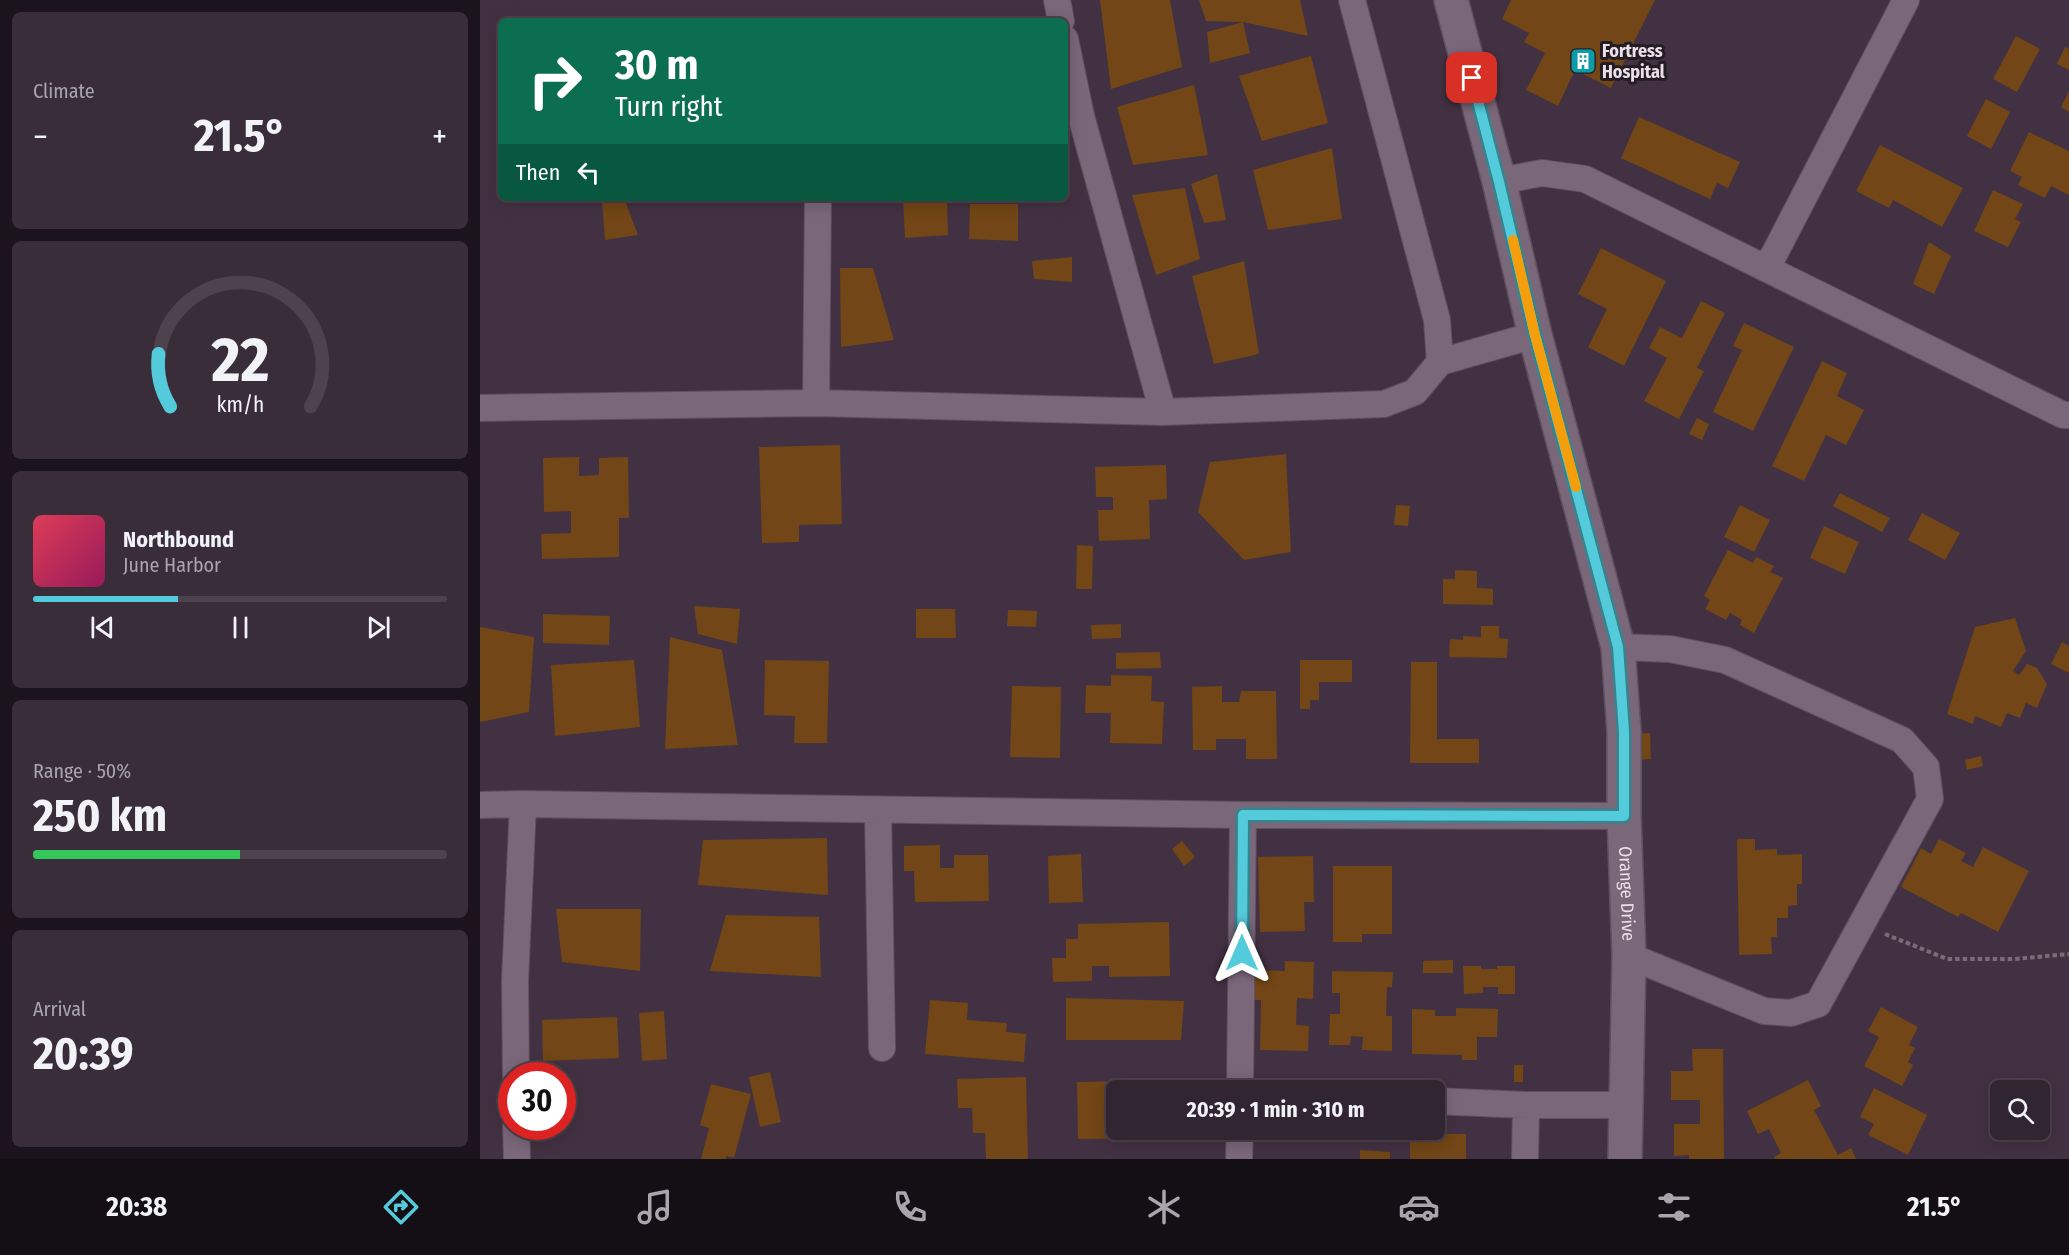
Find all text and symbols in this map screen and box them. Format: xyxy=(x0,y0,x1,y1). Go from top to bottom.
text: 30 m xyxy=(615,40,699,90)
place label: Fortress Hospital xyxy=(1602,40,1665,83)
icon: right xyxy=(516,42,594,120)
building icon: Fortress Hospital xyxy=(1568,46,1598,76)
pin xyxy=(1446,52,1497,103)
icon: arrive xyxy=(1455,61,1488,94)
text: Climate xyxy=(33,79,95,103)
text: Turn right xyxy=(615,91,723,123)
text: 21.5° xyxy=(194,109,286,163)
text: − xyxy=(33,117,48,157)
text: + xyxy=(432,117,447,157)
icon: left xyxy=(572,156,605,189)
text: Then xyxy=(516,159,560,186)
text: 22 xyxy=(210,323,269,398)
text: km/h xyxy=(216,393,264,419)
text: Northbound xyxy=(123,526,234,553)
text: June Harbor xyxy=(123,553,221,577)
icon: previous xyxy=(86,611,119,644)
icon: pause xyxy=(224,611,257,644)
icon: next xyxy=(362,611,395,644)
text: Range · 50% xyxy=(33,759,131,783)
text: 250 km xyxy=(33,789,167,843)
street label: Orange Drive xyxy=(1614,846,1639,941)
position arrow xyxy=(1210,921,1274,985)
text: Arrival xyxy=(33,997,86,1021)
text: 20:39 xyxy=(33,1027,134,1081)
speed limit sign: 30 xyxy=(498,1062,576,1140)
map controls xyxy=(1990,1080,2050,1140)
button: search xyxy=(1990,1080,2050,1140)
text: 20:39 · 1 min · 310 m xyxy=(1186,1096,1365,1123)
icon: directions xyxy=(380,1186,422,1228)
icon: music xyxy=(634,1186,676,1228)
icon: phone xyxy=(889,1186,931,1228)
icon: climate xyxy=(1143,1186,1185,1228)
icon: car xyxy=(1398,1186,1440,1228)
icon: filters xyxy=(1653,1186,1695,1228)
text: 20:38 xyxy=(106,1191,167,1223)
text: 21.5° xyxy=(1907,1191,1963,1223)

